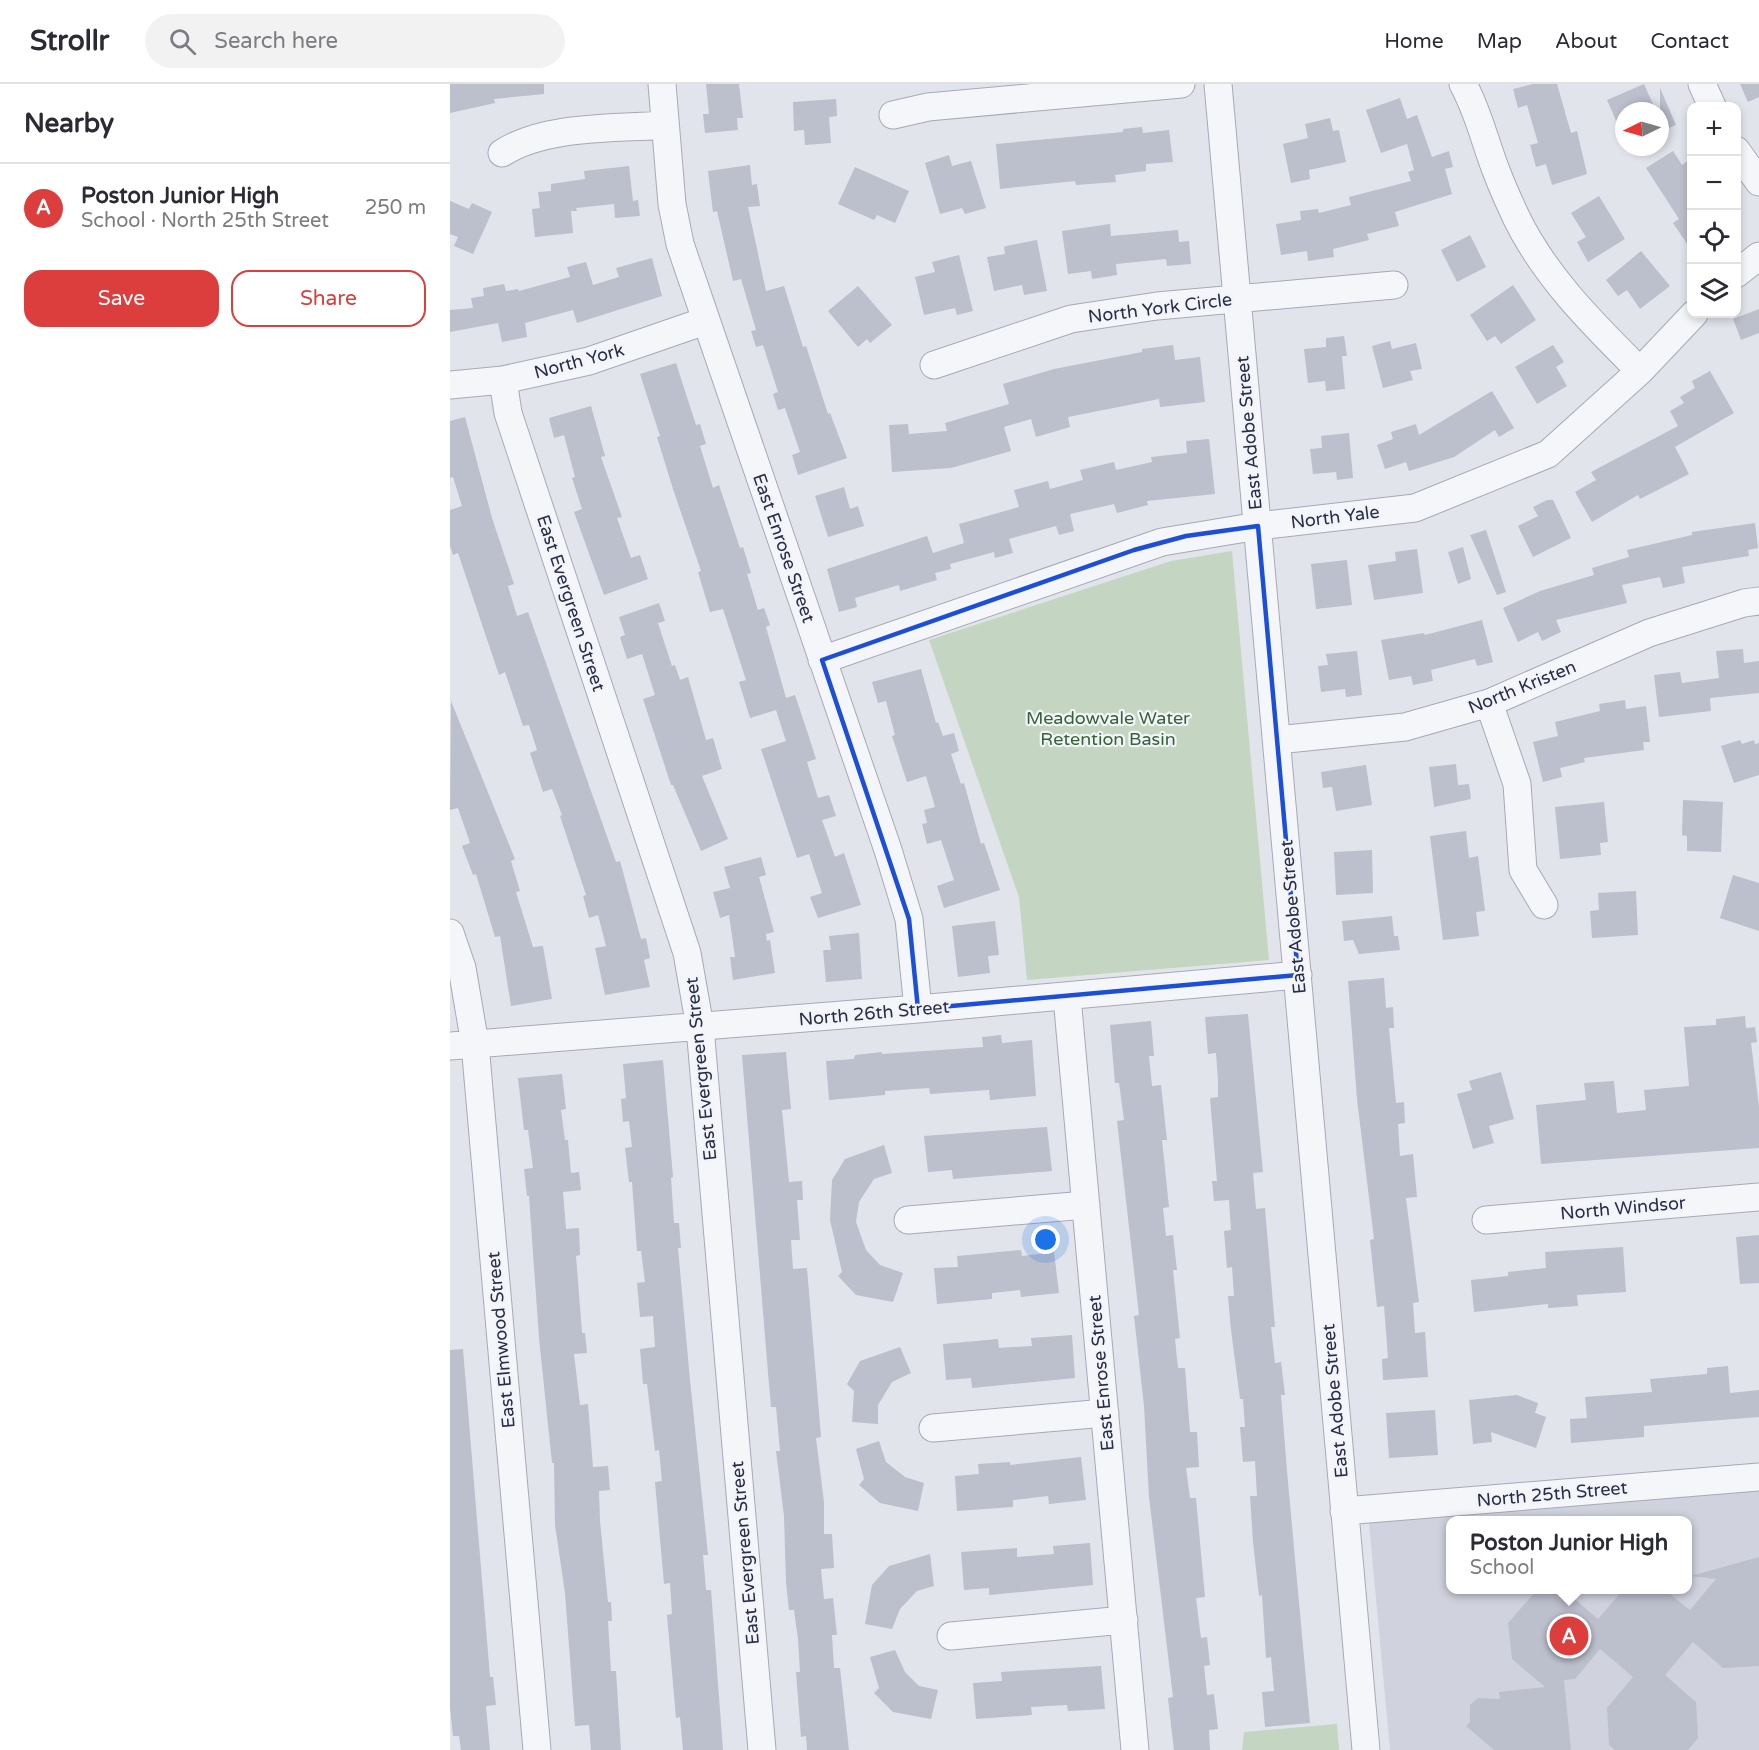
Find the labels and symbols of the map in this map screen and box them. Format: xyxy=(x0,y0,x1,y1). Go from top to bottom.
north arrow xyxy=(1615,102,1669,156)
street label: North York Circle xyxy=(1087,288,1233,328)
street label: North York xyxy=(532,338,627,384)
street label: East Adobe Street xyxy=(1231,355,1267,511)
street label: East Enrose Street xyxy=(748,470,820,626)
street label: North Yale xyxy=(1289,501,1381,533)
street label: East Evergreen Street xyxy=(532,512,610,694)
street label: North Kristen xyxy=(1465,655,1579,719)
park label: Meadowvale Water Retention Basin xyxy=(1026,707,1190,750)
street label: East Adobe Street xyxy=(1275,839,1311,995)
street label: East Evergreen Street xyxy=(680,976,722,1162)
street label: North 26th Street xyxy=(798,995,950,1031)
street label: North Windsor xyxy=(1559,1192,1687,1224)
your location xyxy=(1031,1225,1060,1254)
street label: East Elmwood Street xyxy=(482,1251,520,1429)
street label: East Enrose Street xyxy=(1083,1294,1119,1452)
street label: East Adobe Street xyxy=(1317,1323,1353,1479)
street label: East Evergreen Street xyxy=(726,1460,764,1646)
street label: North 25th Street xyxy=(1476,1476,1628,1512)
pin: A xyxy=(1550,1614,1588,1658)

